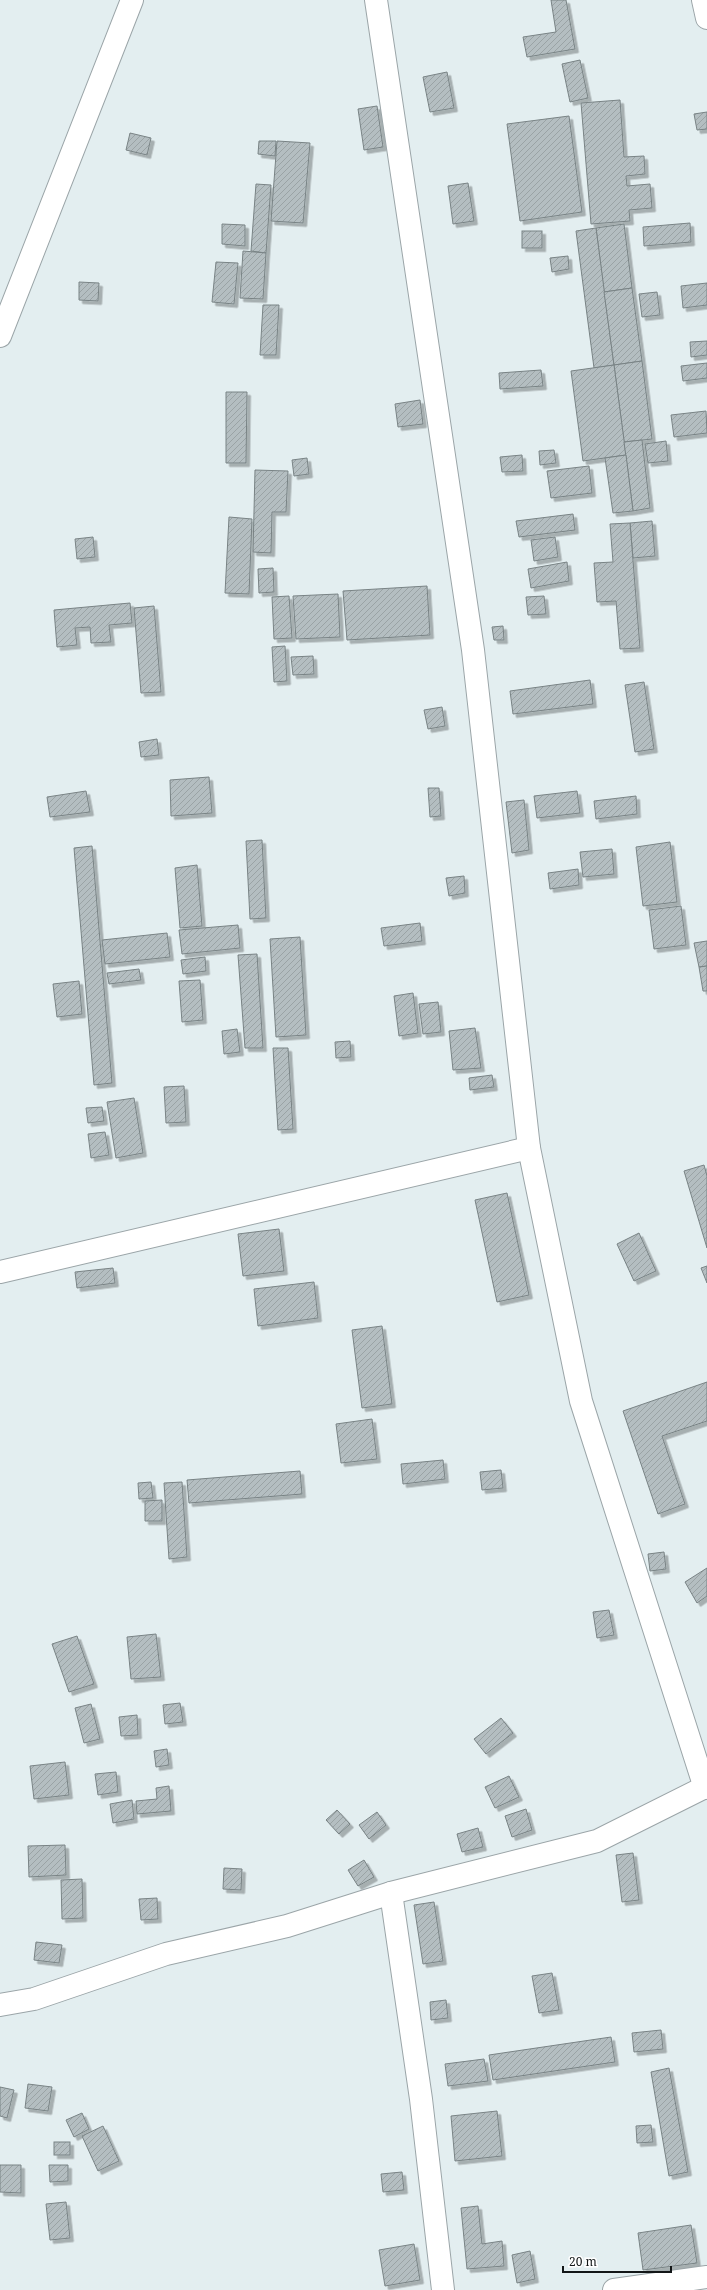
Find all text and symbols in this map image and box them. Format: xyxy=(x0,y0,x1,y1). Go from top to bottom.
scale bar xyxy=(563,2248,671,2274)
text: 20 m xyxy=(569,2253,597,2270)

